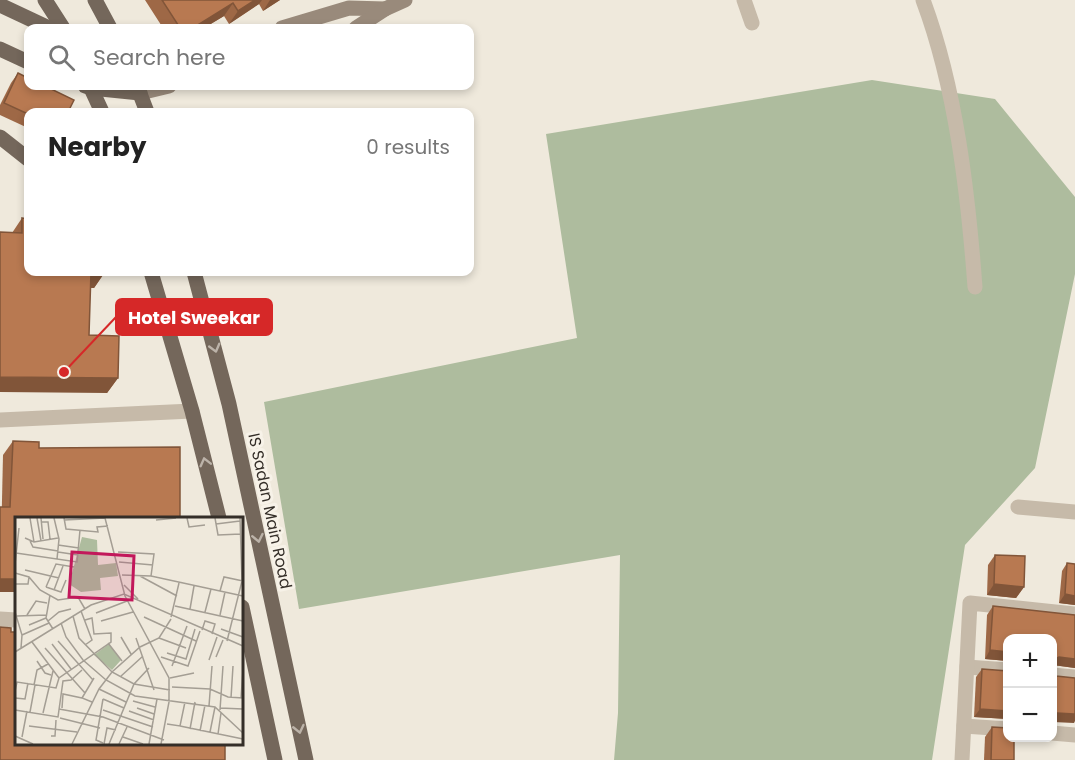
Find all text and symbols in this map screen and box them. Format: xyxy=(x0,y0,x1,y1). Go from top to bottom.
search box xyxy=(24,24,474,90)
icon: search xyxy=(45,41,78,74)
text: Search here xyxy=(93,42,226,73)
text: Nearby xyxy=(48,129,146,165)
text: 0 results xyxy=(366,133,450,161)
callout: Hotel Sweekar xyxy=(116,299,272,335)
text: Hotel Sweekar xyxy=(128,305,260,330)
one-way arrow xyxy=(207,343,220,353)
street label: IS Sadan Main Road xyxy=(242,431,298,591)
one-way arrow xyxy=(200,457,213,467)
inset map xyxy=(15,517,243,745)
one-way arrow xyxy=(251,533,264,543)
map controls xyxy=(1003,634,1057,742)
button: + xyxy=(1003,634,1057,688)
button: − xyxy=(1003,688,1057,742)
one-way arrow xyxy=(292,724,305,734)

